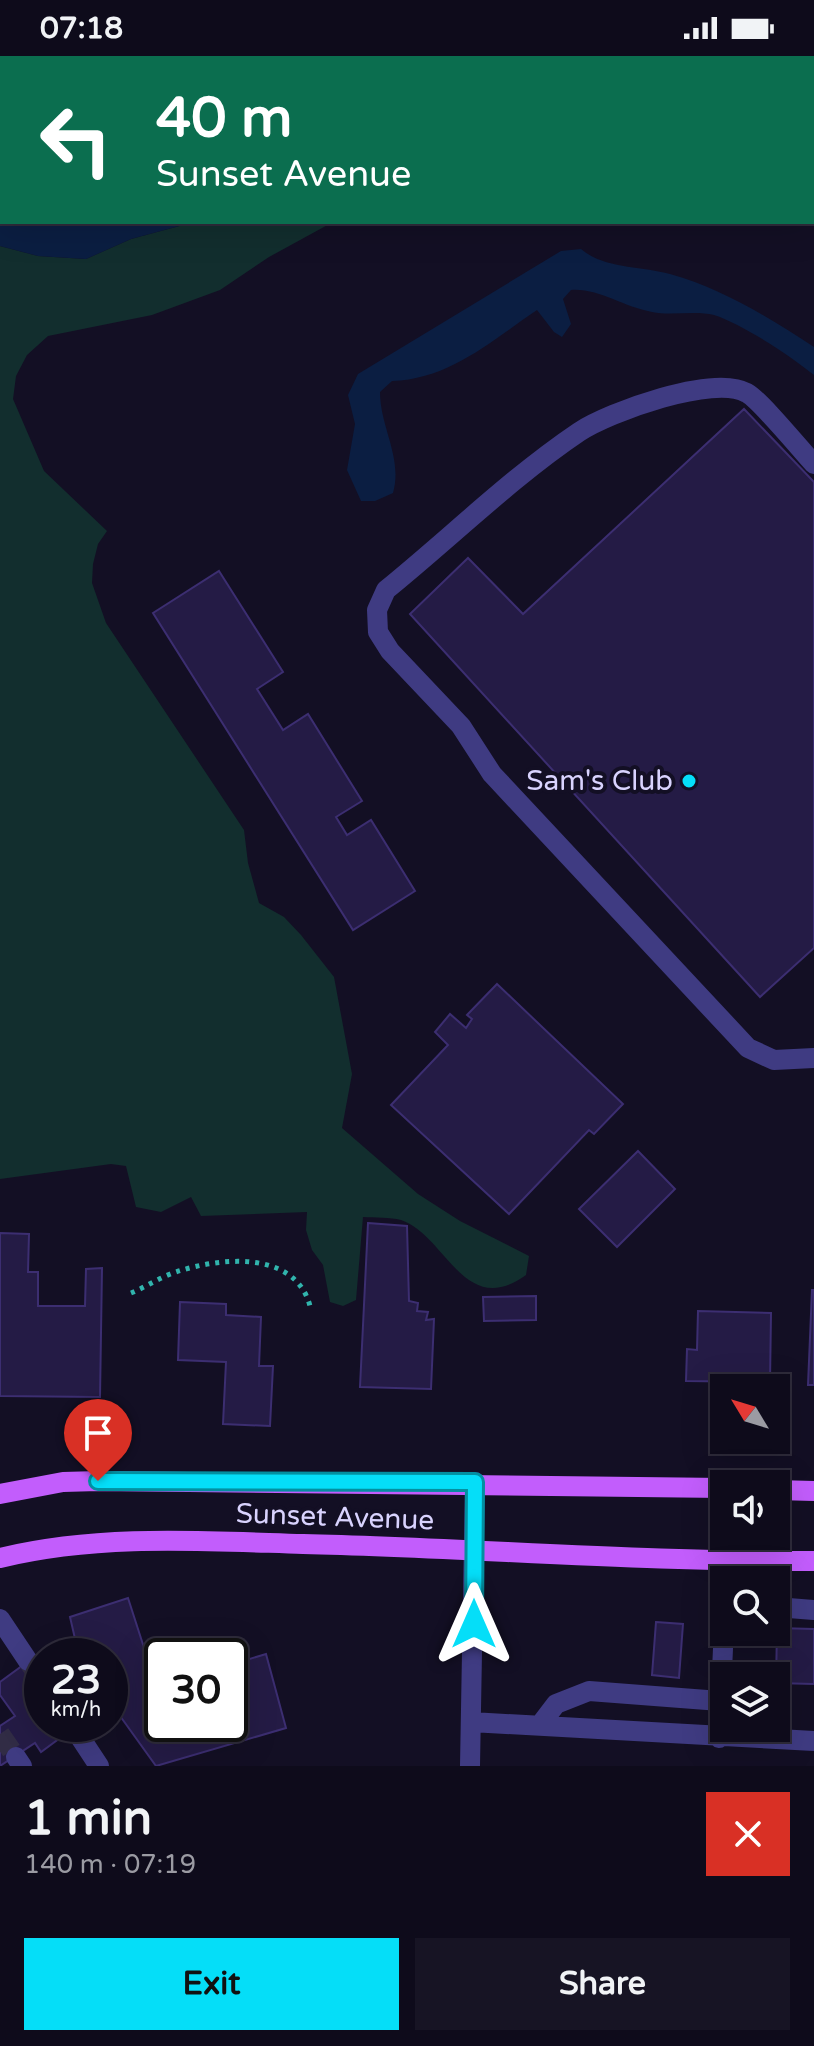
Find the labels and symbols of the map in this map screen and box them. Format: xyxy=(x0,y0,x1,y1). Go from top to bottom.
place label: Sam's Club xyxy=(526,764,673,798)
marker: Sam's Club xyxy=(680,772,698,790)
north arrow xyxy=(710,1374,790,1454)
pin xyxy=(64,1399,132,1481)
street label: Sunset Avenue xyxy=(235,1497,435,1537)
position arrow xyxy=(432,1582,516,1666)
speed limit sign: 30 xyxy=(144,1638,248,1742)

